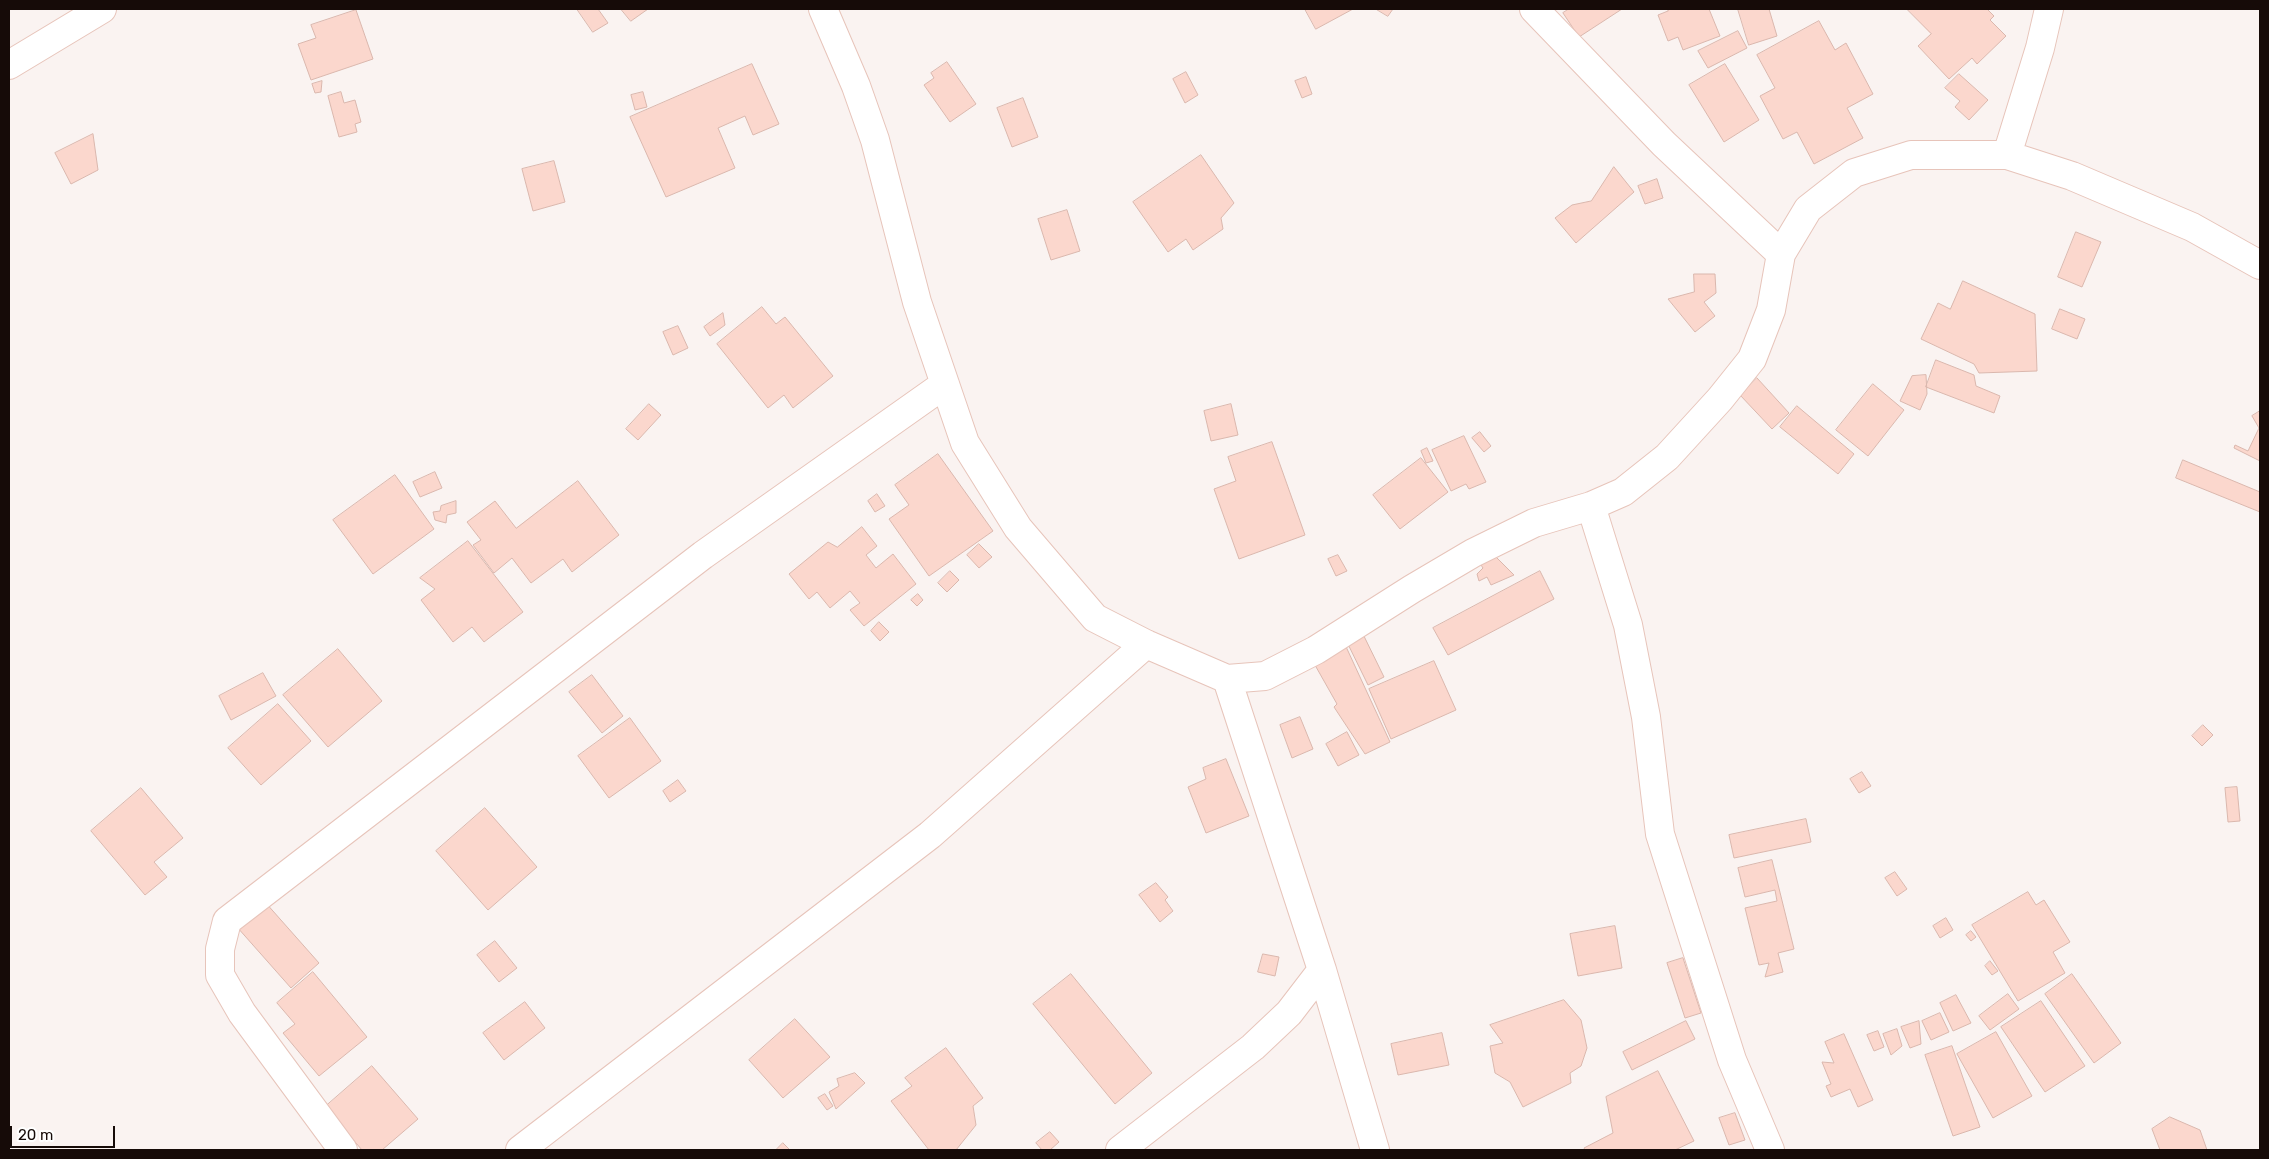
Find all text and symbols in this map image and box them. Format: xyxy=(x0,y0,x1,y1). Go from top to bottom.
scale bar xyxy=(12,1116,118,1148)
text: 20 m xyxy=(18,1126,53,1144)

